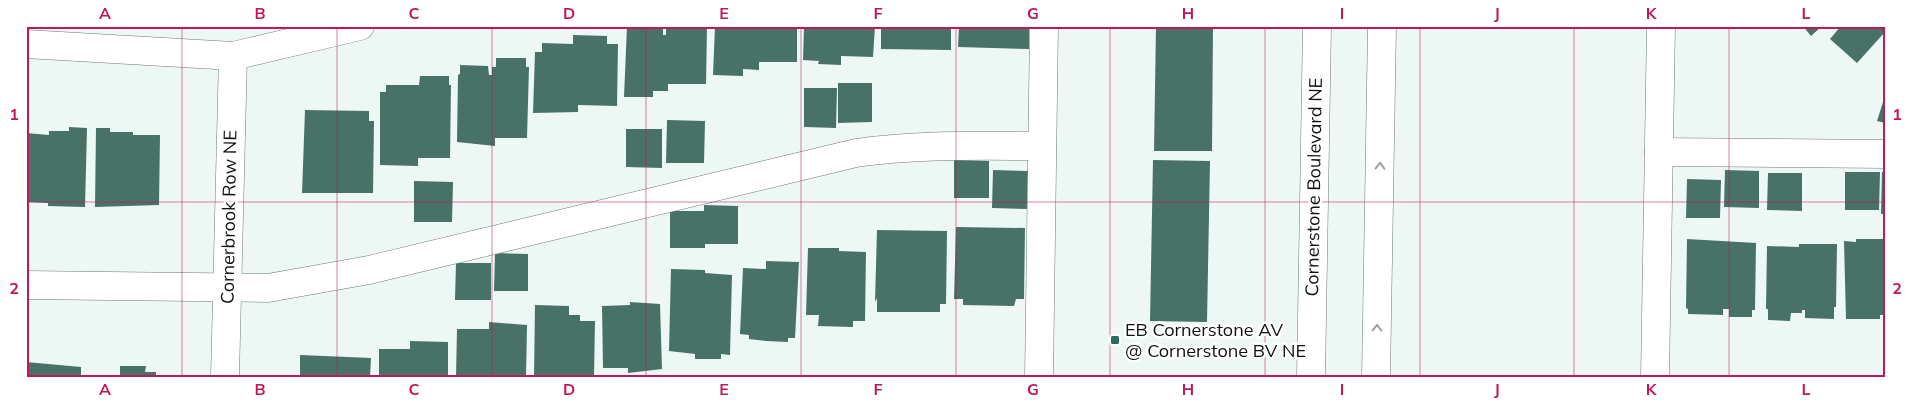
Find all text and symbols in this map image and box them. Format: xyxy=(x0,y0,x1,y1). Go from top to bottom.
text: A xyxy=(99,3,111,23)
text: B xyxy=(254,3,266,23)
text: C xyxy=(409,3,420,23)
text: D xyxy=(563,3,575,23)
text: E xyxy=(719,3,729,23)
text: F xyxy=(873,3,883,23)
text: G xyxy=(1027,3,1039,23)
text: H xyxy=(1182,3,1194,23)
text: I xyxy=(1340,3,1344,23)
text: J xyxy=(1494,3,1500,23)
text: K xyxy=(1646,3,1658,23)
text: L xyxy=(1802,3,1811,23)
street label: Cornerstone Boulevard NE xyxy=(1300,77,1327,296)
text: 1 xyxy=(9,104,19,124)
text: 1 xyxy=(1892,104,1902,124)
street label: Cornerbrook Row NE xyxy=(215,130,242,304)
one-way arrow xyxy=(1375,161,1385,169)
text: 2 xyxy=(9,278,19,298)
text: 2 xyxy=(1892,278,1902,298)
place label: EB Cornerstone AV @ Cornerstone BV NE xyxy=(1125,318,1306,362)
one-way arrow xyxy=(1372,324,1382,332)
marker: EB Cornerstone AV @ Cornerstone BV NE xyxy=(1109,334,1121,346)
text: A xyxy=(99,379,111,399)
text: B xyxy=(254,379,266,399)
text: C xyxy=(409,379,420,399)
text: D xyxy=(563,379,575,399)
text: E xyxy=(719,379,729,399)
text: F xyxy=(873,379,883,399)
text: G xyxy=(1027,379,1039,399)
text: H xyxy=(1182,379,1194,399)
text: I xyxy=(1340,379,1344,399)
text: J xyxy=(1494,379,1500,399)
text: K xyxy=(1646,379,1658,399)
text: L xyxy=(1802,379,1811,399)

